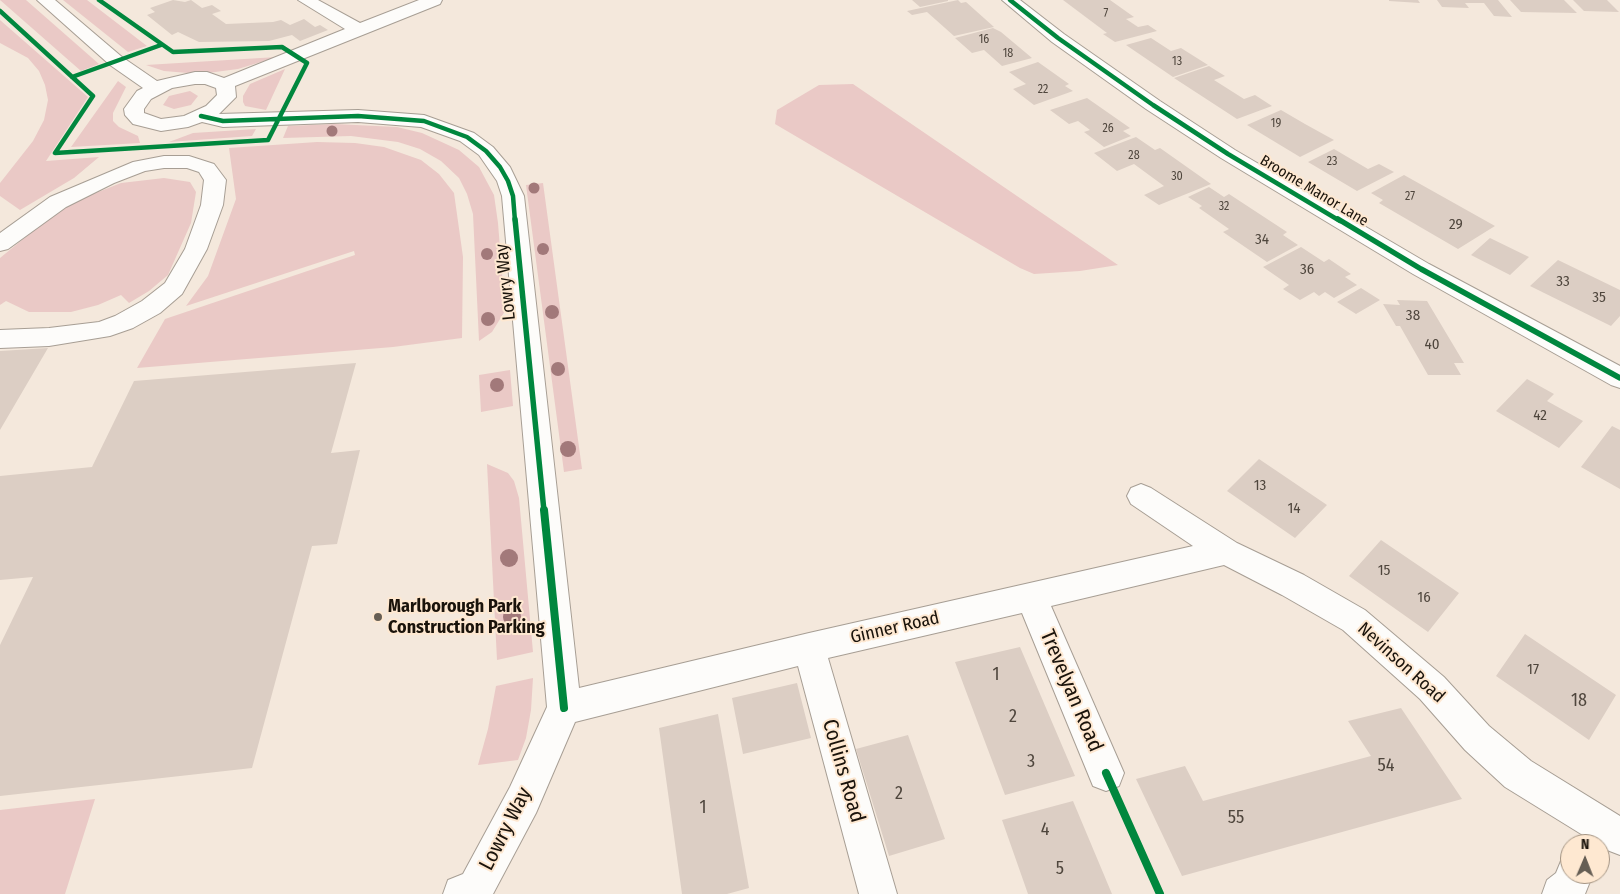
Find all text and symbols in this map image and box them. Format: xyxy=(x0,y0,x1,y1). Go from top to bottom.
house number: 7 xyxy=(1104,7,1108,21)
house number: 16 xyxy=(979,33,989,47)
house number: 18 xyxy=(1003,47,1013,61)
house number: 13 xyxy=(1172,55,1182,69)
house number: 22 xyxy=(1038,83,1048,97)
house number: 19 xyxy=(1271,117,1281,131)
house number: 26 xyxy=(1102,122,1114,136)
house number: 28 xyxy=(1128,149,1140,163)
street label: Broome Manor Lane xyxy=(1257,152,1371,230)
house number: 23 xyxy=(1327,155,1337,169)
house number: 30 xyxy=(1171,170,1183,184)
house number: 27 xyxy=(1405,190,1415,204)
house number: 32 xyxy=(1219,200,1229,214)
house number: 29 xyxy=(1449,216,1463,234)
house number: 34 xyxy=(1255,231,1269,249)
street label: Lowry Way xyxy=(491,243,521,321)
house number: 36 xyxy=(1300,261,1314,279)
house number: 33 xyxy=(1556,273,1570,291)
house number: 35 xyxy=(1592,289,1606,307)
house number: 38 xyxy=(1406,307,1420,325)
house number: 40 xyxy=(1424,336,1440,354)
house number: 42 xyxy=(1533,407,1547,425)
house number: 13 xyxy=(1254,477,1266,495)
house number: 14 xyxy=(1287,500,1301,518)
house number: 15 xyxy=(1378,562,1390,580)
house number: 16 xyxy=(1417,589,1431,607)
place label: Marlborough Park Construction Parking xyxy=(388,596,545,638)
street label: Ginner Road xyxy=(848,607,942,649)
marker: Marlborough Park Construction Parking xyxy=(372,611,384,623)
street label: Nevinson Road xyxy=(1353,618,1449,708)
street label: Trevelyan Road xyxy=(1034,626,1108,756)
house number: 17 xyxy=(1527,661,1539,679)
house number: 1 xyxy=(992,664,1000,686)
house number: 18 xyxy=(1571,690,1587,712)
house number: 2 xyxy=(1009,706,1017,728)
street label: Collins Road xyxy=(816,716,870,826)
house number: 3 xyxy=(1027,751,1035,773)
house number: 54 xyxy=(1378,755,1394,777)
street label: Lowry Way xyxy=(474,783,538,875)
house number: 2 xyxy=(895,783,903,805)
house number: 1 xyxy=(699,797,707,819)
house number: 55 xyxy=(1228,807,1244,829)
house number: 4 xyxy=(1041,819,1049,841)
north arrow xyxy=(1560,834,1610,884)
text: N xyxy=(1581,836,1590,853)
house number: 5 xyxy=(1056,858,1064,880)

